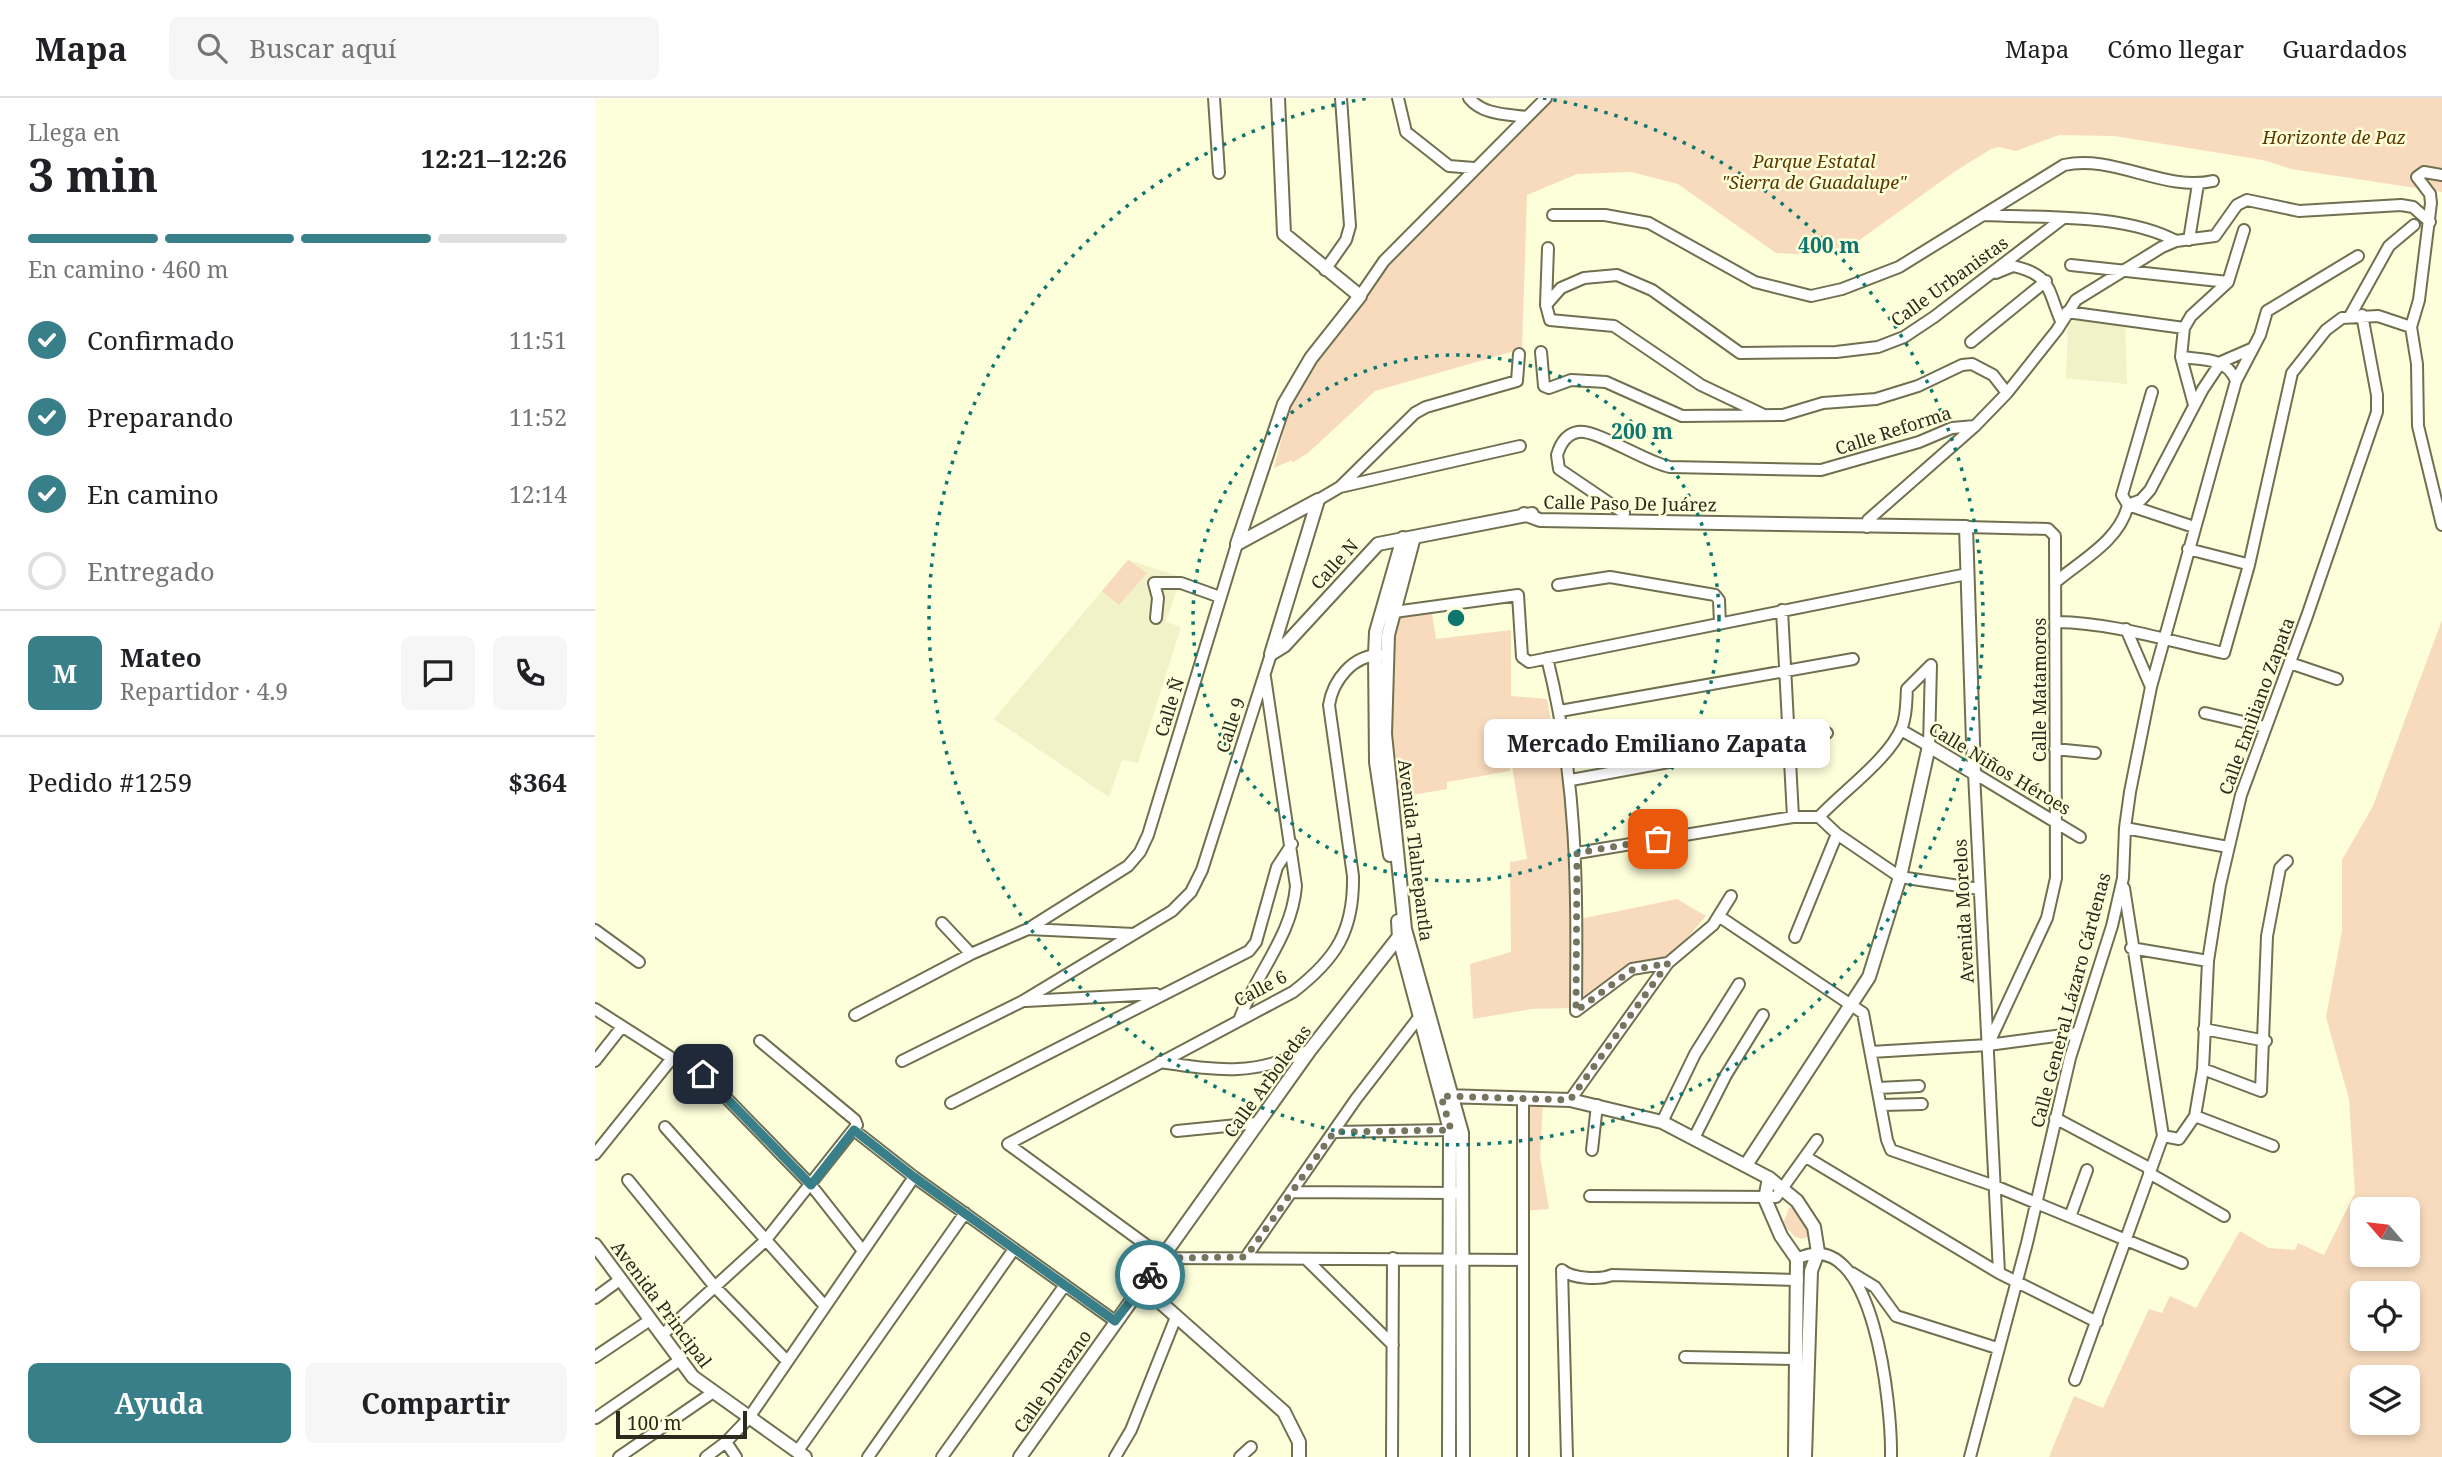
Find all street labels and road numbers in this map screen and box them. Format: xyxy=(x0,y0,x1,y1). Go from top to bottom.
street label: Calle Urbanistas xyxy=(1886,230,2012,332)
street label: Calle Reforma xyxy=(1832,400,1954,460)
street label: Calle Paso De Juárez xyxy=(1543,489,1717,517)
street label: Calle N xyxy=(1305,533,1363,594)
street label: Calle Emiliano Zapata xyxy=(2213,614,2299,798)
street label: Calle Matamoros xyxy=(2027,618,2051,762)
street label: Calle Ñ xyxy=(1149,674,1189,739)
street label: Calle 9 xyxy=(1210,694,1250,756)
street label: Calle Niños Héroes xyxy=(1925,716,2075,820)
street label: Avenida Tlalnepantla xyxy=(1393,758,1439,942)
street label: Avenida Morelos xyxy=(1947,838,1979,984)
street label: Calle General Lázaro Cárdenas xyxy=(2024,870,2116,1130)
street label: Calle 6 xyxy=(1229,964,1291,1012)
street label: Calle Arboledas xyxy=(1218,1020,1316,1142)
street label: Avenida Principal xyxy=(606,1236,718,1373)
street label: Calle Durazno xyxy=(1008,1325,1096,1437)

